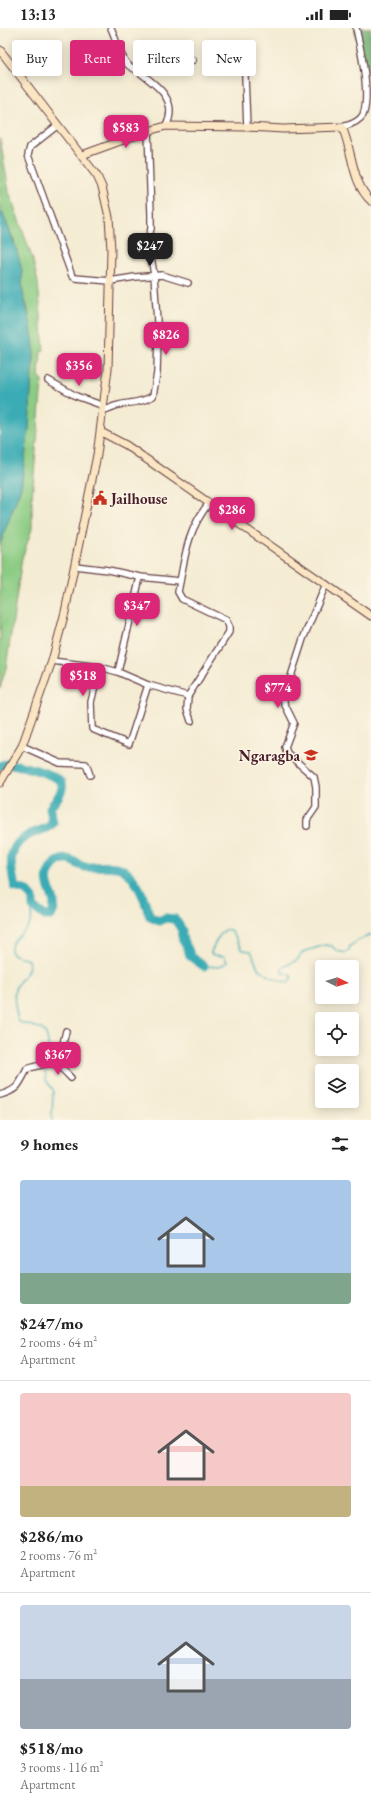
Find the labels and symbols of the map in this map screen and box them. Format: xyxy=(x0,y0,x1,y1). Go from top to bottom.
pin: $583 xyxy=(102,115,150,149)
pin: $247 xyxy=(126,233,174,267)
pin: $826 xyxy=(142,322,190,356)
pin: $356 xyxy=(55,353,103,387)
place label: Jailhouse xyxy=(109,489,167,508)
public building icon: Jailhouse xyxy=(92,490,108,506)
pin: $286 xyxy=(208,497,256,531)
pin: $347 xyxy=(113,593,161,627)
pin: $518 xyxy=(59,663,107,697)
pin: $774 xyxy=(254,675,302,709)
place label: Ngaragba xyxy=(239,746,300,765)
school or university icon: Ngaragba xyxy=(303,747,319,763)
north arrow xyxy=(315,960,359,1004)
pin: $367 xyxy=(34,1042,82,1076)

